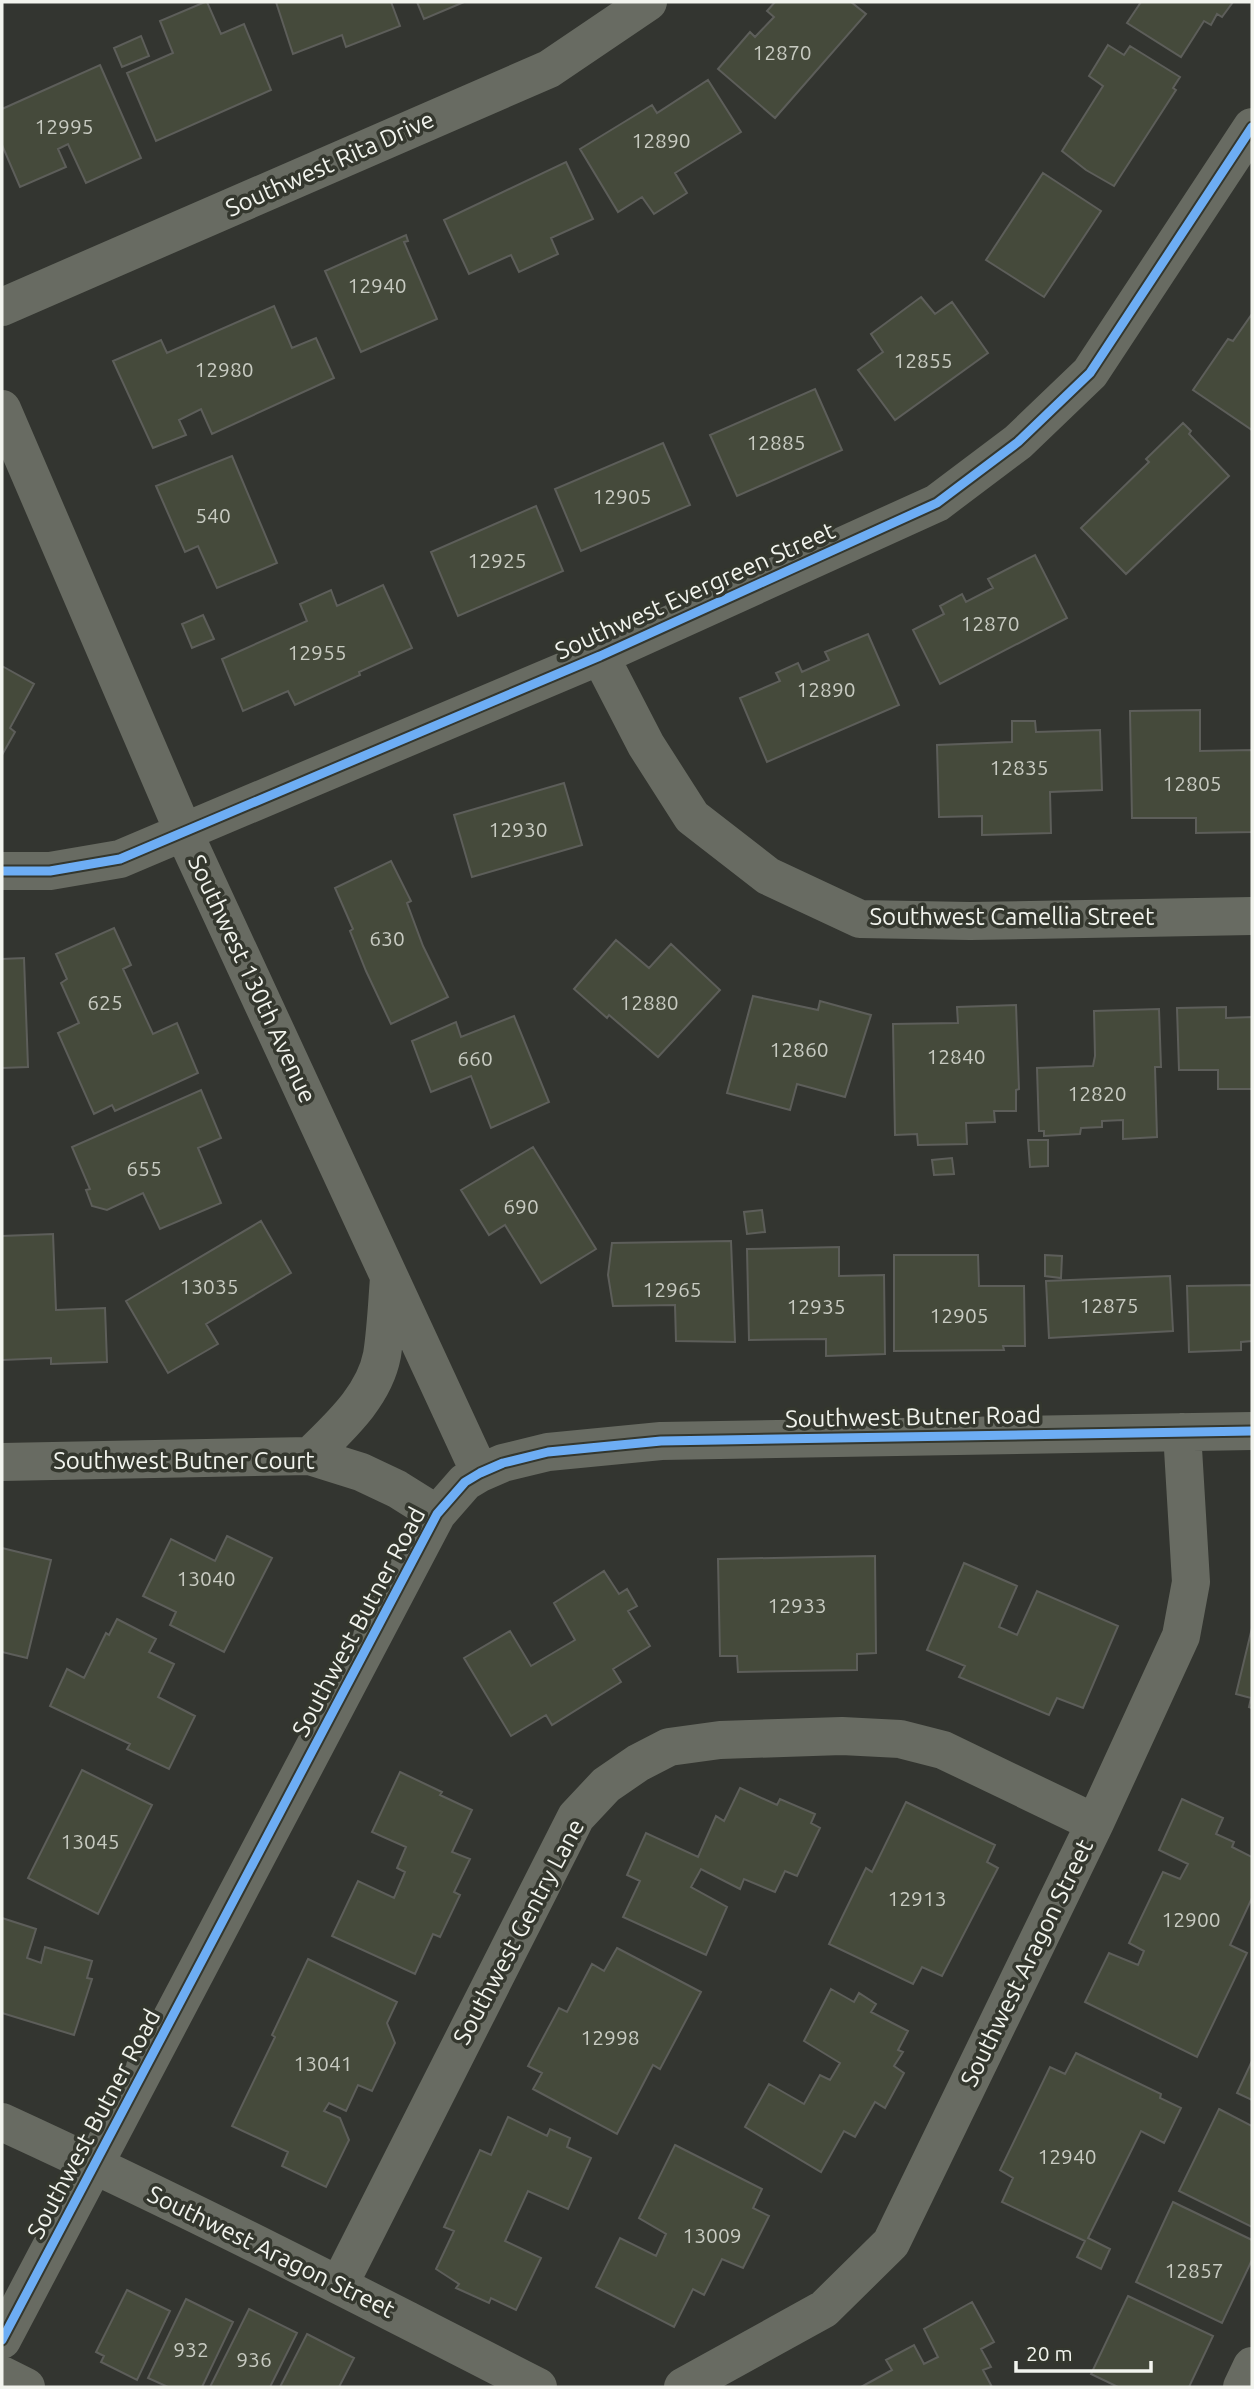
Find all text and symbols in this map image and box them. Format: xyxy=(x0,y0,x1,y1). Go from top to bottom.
house number: 12870 xyxy=(752,40,812,64)
street label: Southwest Rita Drive xyxy=(221,105,438,222)
house number: 12995 xyxy=(34,114,94,138)
house number: 12890 xyxy=(631,128,691,152)
house number: 12940 xyxy=(347,273,407,297)
house number: 12855 xyxy=(893,348,953,372)
house number: 12980 xyxy=(194,357,254,381)
house number: 12885 xyxy=(746,430,806,454)
house number: 12905 xyxy=(592,484,652,508)
house number: 540 xyxy=(195,503,231,527)
street label: Southwest Evergreen Street xyxy=(551,516,839,665)
house number: 12925 xyxy=(467,548,527,572)
house number: 12870 xyxy=(960,611,1020,635)
house number: 12955 xyxy=(287,640,347,664)
house number: 12890 xyxy=(796,677,856,701)
house number: 12835 xyxy=(989,755,1049,779)
house number: 12805 xyxy=(1162,771,1222,795)
house number: 12930 xyxy=(488,817,548,841)
street label: Southwest 130th Avenue xyxy=(183,850,322,1107)
street label: Southwest Camellia Street xyxy=(870,903,1155,930)
house number: 630 xyxy=(369,926,405,950)
house number: 625 xyxy=(87,990,123,1014)
house number: 12880 xyxy=(619,990,679,1014)
house number: 12860 xyxy=(769,1037,829,1061)
house number: 12840 xyxy=(926,1044,986,1068)
house number: 660 xyxy=(457,1046,493,1070)
house number: 12820 xyxy=(1067,1081,1127,1105)
house number: 655 xyxy=(126,1156,162,1180)
house number: 690 xyxy=(503,1194,539,1218)
house number: 13035 xyxy=(179,1274,239,1298)
house number: 12965 xyxy=(642,1277,702,1301)
house number: 12875 xyxy=(1079,1293,1139,1317)
house number: 12935 xyxy=(786,1294,846,1318)
house number: 12905 xyxy=(929,1303,989,1327)
street label: Southwest Butner Road xyxy=(785,1401,1041,1432)
street label: Southwest Butner Court xyxy=(53,1447,315,1474)
street label: Southwest Butner Road xyxy=(287,1502,431,1741)
house number: 13040 xyxy=(176,1566,236,1590)
house number: 12933 xyxy=(767,1593,827,1617)
street label: Southwest Gentry Lane xyxy=(448,1815,589,2049)
house number: 13045 xyxy=(60,1829,120,1853)
street label: Southwest Aragon Street xyxy=(955,1834,1098,2091)
house number: 12913 xyxy=(887,1886,947,1910)
house number: 12900 xyxy=(1161,1907,1221,1931)
street label: Southwest Butner Road xyxy=(22,2004,166,2243)
house number: 12998 xyxy=(580,2025,640,2049)
house number: 13041 xyxy=(293,2051,353,2075)
house number: 12940 xyxy=(1037,2144,1097,2168)
street label: Southwest Aragon Street xyxy=(143,2180,400,2323)
house number: 13009 xyxy=(682,2223,742,2247)
house number: 12857 xyxy=(1164,2258,1224,2282)
scale bar xyxy=(1016,2330,1151,2374)
house number: 932 xyxy=(173,2337,209,2361)
text: 20 m xyxy=(1026,2341,1073,2365)
house number: 936 xyxy=(236,2347,272,2371)

